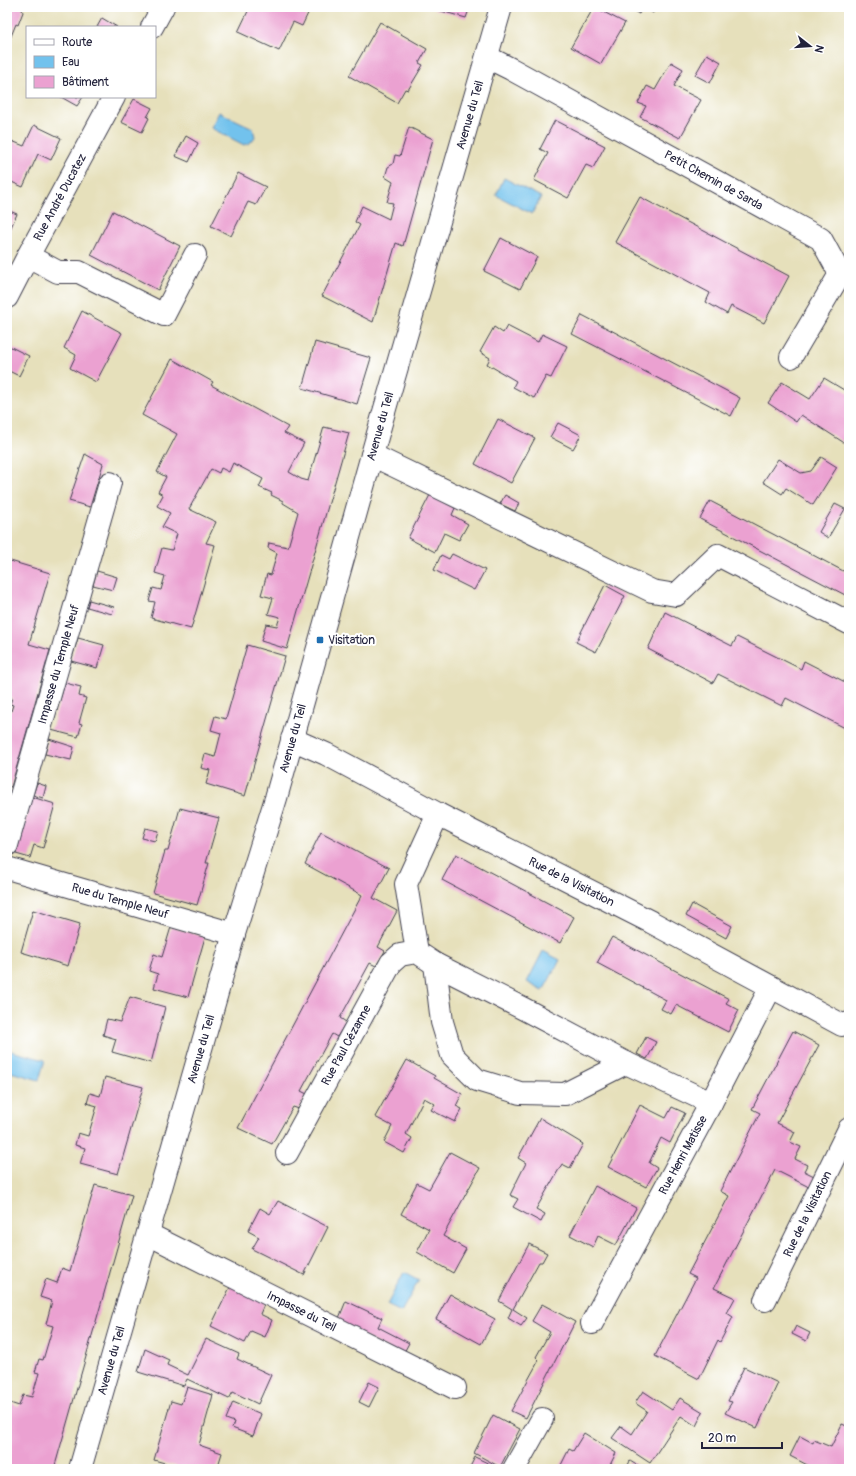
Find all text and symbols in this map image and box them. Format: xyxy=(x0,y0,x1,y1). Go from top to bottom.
legend xyxy=(26,26,156,98)
north arrow xyxy=(790,26,830,66)
text: Route xyxy=(62,35,92,50)
text: N xyxy=(812,43,826,55)
text: Eau xyxy=(62,55,80,70)
text: Bâtiment xyxy=(62,75,109,90)
street label: Avenue du Teil xyxy=(453,79,487,151)
street label: Petit Chemin de Sarda xyxy=(661,147,766,214)
street label: Rue André Ducatez xyxy=(31,151,90,244)
street label: Avenue du Teil xyxy=(364,390,397,463)
street label: Impasse du Temple Neuf xyxy=(35,603,83,726)
place label: Visitation xyxy=(328,633,375,648)
marker: Visitation xyxy=(315,635,325,645)
street label: Avenue du Teil xyxy=(276,702,310,775)
street label: Rue de la Visitation xyxy=(526,854,617,910)
street label: Rue du Temple Neuf xyxy=(70,880,171,923)
street label: Rue Paul Cézanne xyxy=(318,1002,375,1088)
street label: Avenue du Teil xyxy=(184,1013,218,1085)
street label: Rue Henri Matisse xyxy=(656,1113,711,1197)
street label: Rue de la Visitation xyxy=(780,1168,835,1260)
street label: Impasse du Teil xyxy=(264,1288,339,1335)
street label: Avenue du Teil xyxy=(95,1324,129,1397)
scale bar xyxy=(702,1424,782,1450)
text: 20 m xyxy=(708,1431,737,1446)

